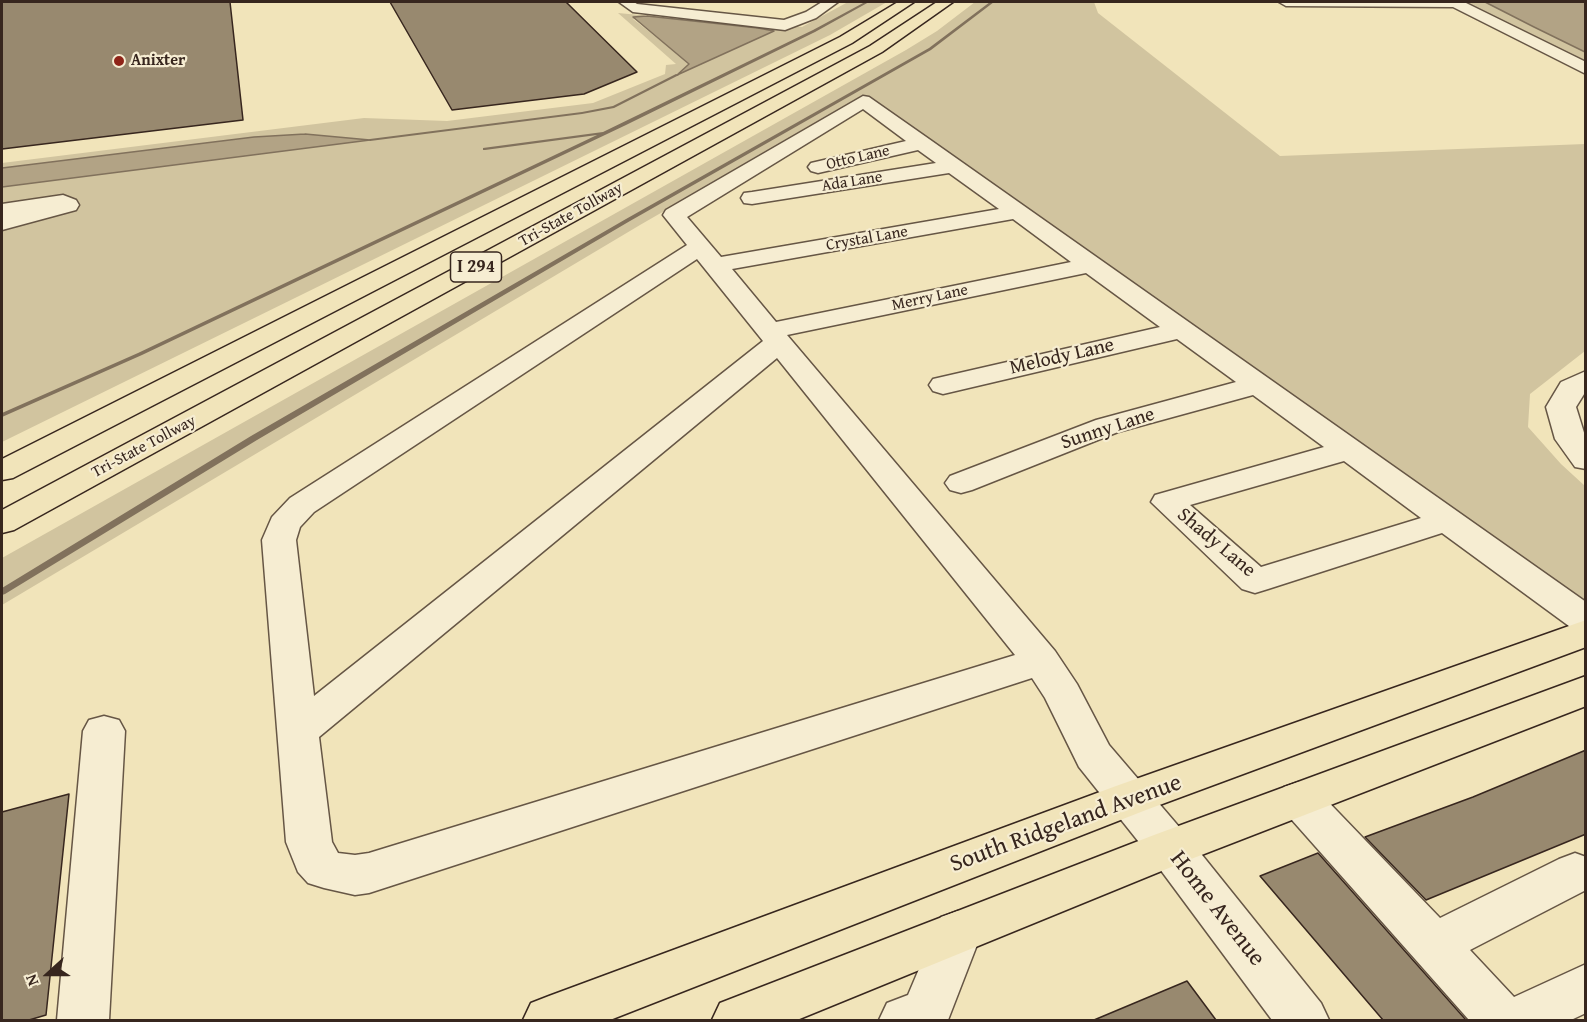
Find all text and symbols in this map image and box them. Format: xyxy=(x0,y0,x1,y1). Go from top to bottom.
place label: Anixter xyxy=(131,51,185,71)
marker: Anixter xyxy=(112,54,126,68)
street label: Otto Lane xyxy=(824,141,892,175)
street label: Ada Lane xyxy=(820,168,884,196)
street label: Tri-State Tollway xyxy=(516,179,626,251)
street label: Crystal Lane xyxy=(825,222,909,256)
road number: I 294 xyxy=(450,252,502,282)
street label: Merry Lane xyxy=(890,281,970,315)
street label: Melody Lane xyxy=(1007,333,1117,381)
street label: Sunny Lane xyxy=(1058,403,1158,455)
street label: Tri-State Tollway xyxy=(89,411,199,483)
street label: Shady Lane xyxy=(1172,503,1260,583)
street label: South Ridgeland Avenue xyxy=(946,769,1186,879)
street label: Home Avenue xyxy=(1163,846,1271,972)
north arrow xyxy=(18,944,78,1004)
text: N xyxy=(18,971,44,990)

